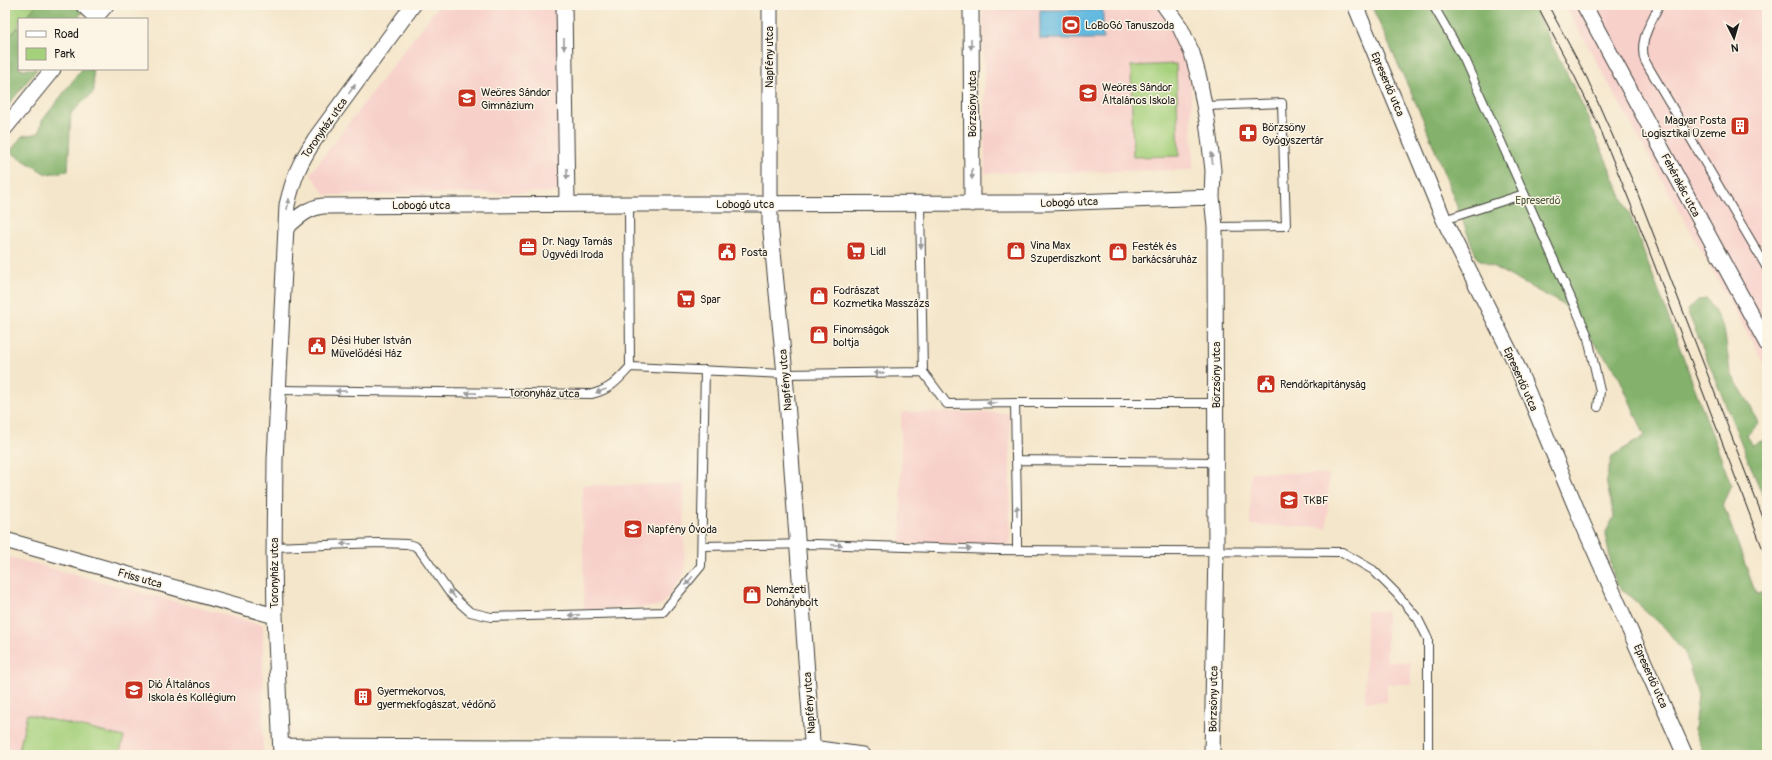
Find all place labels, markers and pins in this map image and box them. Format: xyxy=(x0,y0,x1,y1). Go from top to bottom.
sports icon: LoBoGó Tanuszoda xyxy=(1060,14,1082,36)
place label: LoBoGó Tanuszoda xyxy=(1085,19,1174,32)
place label: Weöres Sándor Általános Iskola xyxy=(1102,81,1175,107)
school or university icon: Weöres Sándor Általános Iskola xyxy=(1077,82,1099,104)
place label: Weöres Sándor Gimnázium xyxy=(481,86,551,112)
school or university icon: Weöres Sándor Gimnázium xyxy=(456,87,478,109)
place label: Magyar Posta Logisztikai Üzeme xyxy=(1642,114,1727,140)
building icon: Magyar Posta Logisztikai Üzeme xyxy=(1729,115,1751,137)
place label: Börzsöny Gyógyszertár xyxy=(1262,121,1324,147)
pharmacy icon: Börzsöny Gyógyszertár xyxy=(1237,122,1259,144)
place label: Dr. Nagy Tamás Ügyvédi Iroda xyxy=(542,235,613,261)
office icon: Dr. Nagy Tamás Ügyvédi Iroda xyxy=(517,236,539,258)
place label: Vina Max Szuperdiszkont xyxy=(1030,239,1101,265)
supermarket icon: Lidl xyxy=(845,240,867,262)
shop icon: Vina Max Szuperdiszkont xyxy=(1005,240,1027,262)
place label: Festék és barkácsáruház xyxy=(1132,240,1198,266)
public building icon: Posta xyxy=(716,241,738,263)
shop icon: Festék és barkácsáruház xyxy=(1107,241,1129,263)
place label: Lidl xyxy=(870,245,886,258)
place label: Posta xyxy=(741,246,767,259)
place label: Fodrászat Kozmetika Masszázs xyxy=(833,284,929,310)
shop icon: Fodrászat Kozmetika Masszázs xyxy=(808,285,830,307)
supermarket icon: Spar xyxy=(675,288,697,310)
place label: Spar xyxy=(700,293,721,306)
place label: Finomságok boltja xyxy=(833,323,890,349)
shop icon: Finomságok boltja xyxy=(808,324,830,346)
place label: Dési Huber István Művelődési Ház xyxy=(331,334,411,360)
public building icon: Dési Huber István Művelődési Ház xyxy=(306,335,328,357)
public building icon: Rendőrkapitányság xyxy=(1255,373,1277,395)
place label: Rendőrkapitányság xyxy=(1280,378,1366,391)
school or university icon: TKBF xyxy=(1278,489,1300,511)
place label: TKBF xyxy=(1303,494,1329,507)
school or university icon: Napfény Óvoda xyxy=(622,518,644,540)
place label: Napfény Óvoda xyxy=(647,522,717,536)
place label: Nemzeti Dohánybolt xyxy=(766,583,819,609)
shop icon: Nemzeti Dohánybolt xyxy=(741,584,763,606)
place label: Dió Általános Iskola és Kollégium xyxy=(148,678,236,704)
school or university icon: Dió Általános Iskola és Kollégium xyxy=(123,679,145,701)
place label: Gyermekorvos, gyermekfogászat, védőnő xyxy=(377,685,496,711)
building icon: Gyermekorvos, gyermekfogászat, védőnő xyxy=(352,686,374,708)

